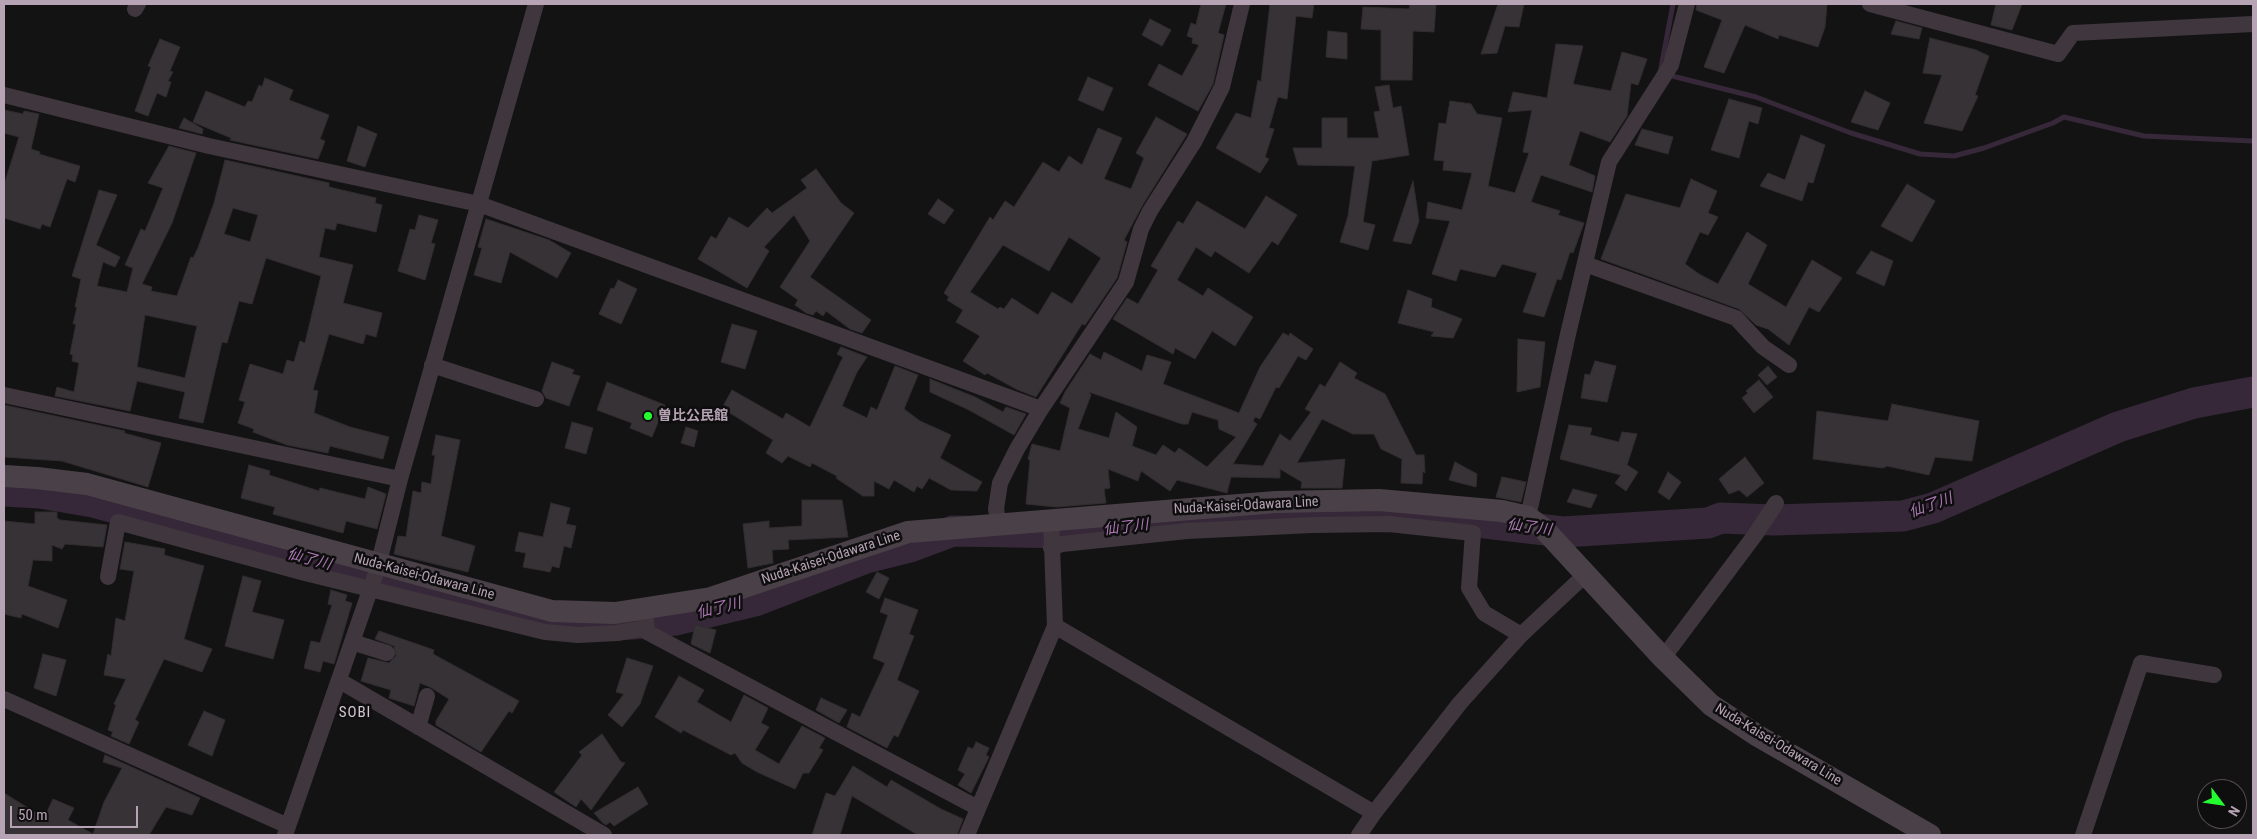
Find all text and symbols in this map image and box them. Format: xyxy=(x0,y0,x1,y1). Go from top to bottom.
place label: 曽比公民館 xyxy=(658,408,728,424)
marker: 曽比公民館 xyxy=(642,410,654,422)
water label: 仙了川 xyxy=(1907,490,1955,522)
street label: Nuda-Kaisei-Odawara Line xyxy=(1173,494,1319,518)
water label: 仙了川 xyxy=(1103,516,1149,540)
water label: 仙了川 xyxy=(1506,516,1552,540)
street label: Nuda-Kaisei-Odawara Line xyxy=(760,528,902,588)
water label: 仙了川 xyxy=(285,545,333,575)
street label: Nuda-Kaisei-Odawara Line xyxy=(352,550,496,604)
water label: 仙了川 xyxy=(695,595,743,623)
street label: Nuda-Kaisei-Odawara Line xyxy=(1712,701,1844,789)
district label: SOBI xyxy=(338,704,372,722)
north arrow xyxy=(2197,779,2247,829)
scale bar xyxy=(12,796,140,828)
text: N xyxy=(2225,803,2243,819)
text: 50 m xyxy=(18,806,48,824)

